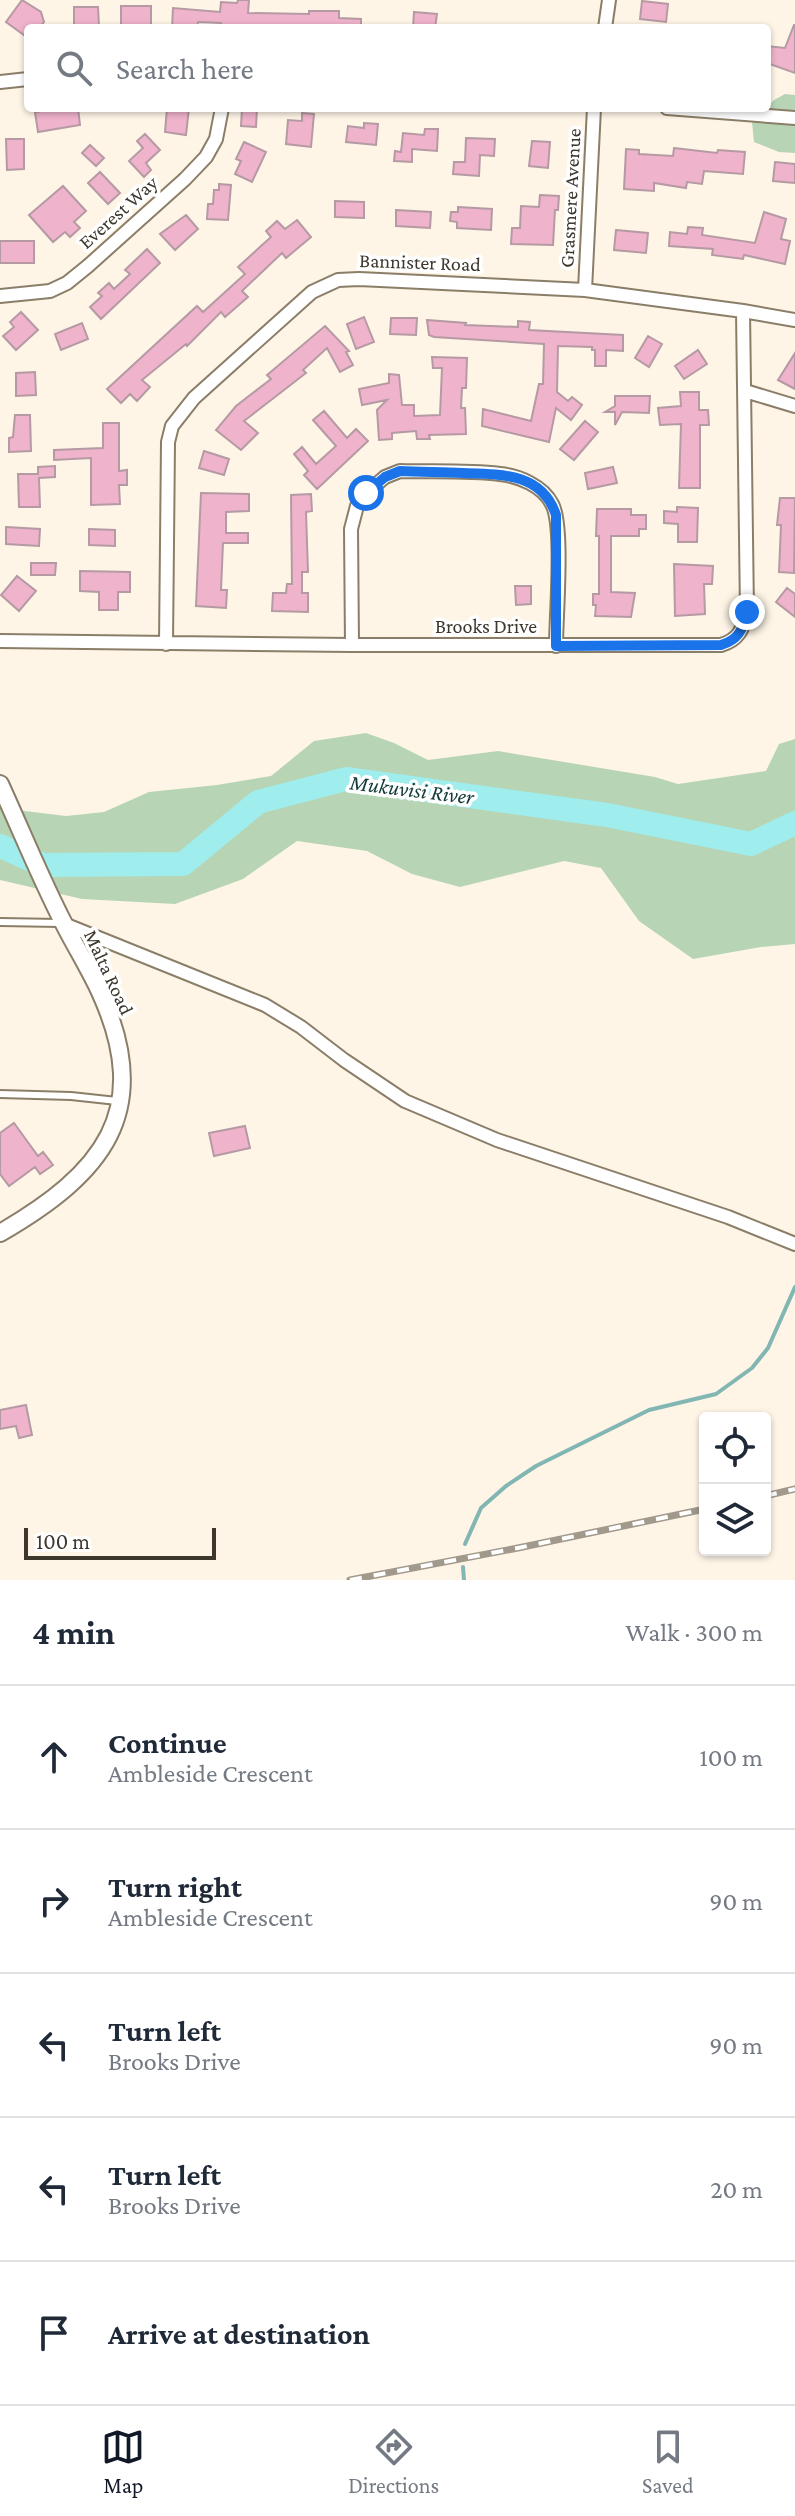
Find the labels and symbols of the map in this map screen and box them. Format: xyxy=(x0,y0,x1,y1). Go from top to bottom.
street label: Grasmere Avenue xyxy=(555,128,585,268)
street label: Everest Way xyxy=(74,171,163,254)
street label: Bannister Road xyxy=(359,249,482,275)
route start xyxy=(348,475,384,511)
route end xyxy=(729,594,765,630)
street label: Brooks Drive xyxy=(435,615,537,637)
water label: Mukuvisi River xyxy=(347,769,477,810)
street label: Malta Road xyxy=(80,926,138,1018)
scale bar xyxy=(24,1524,216,1560)

